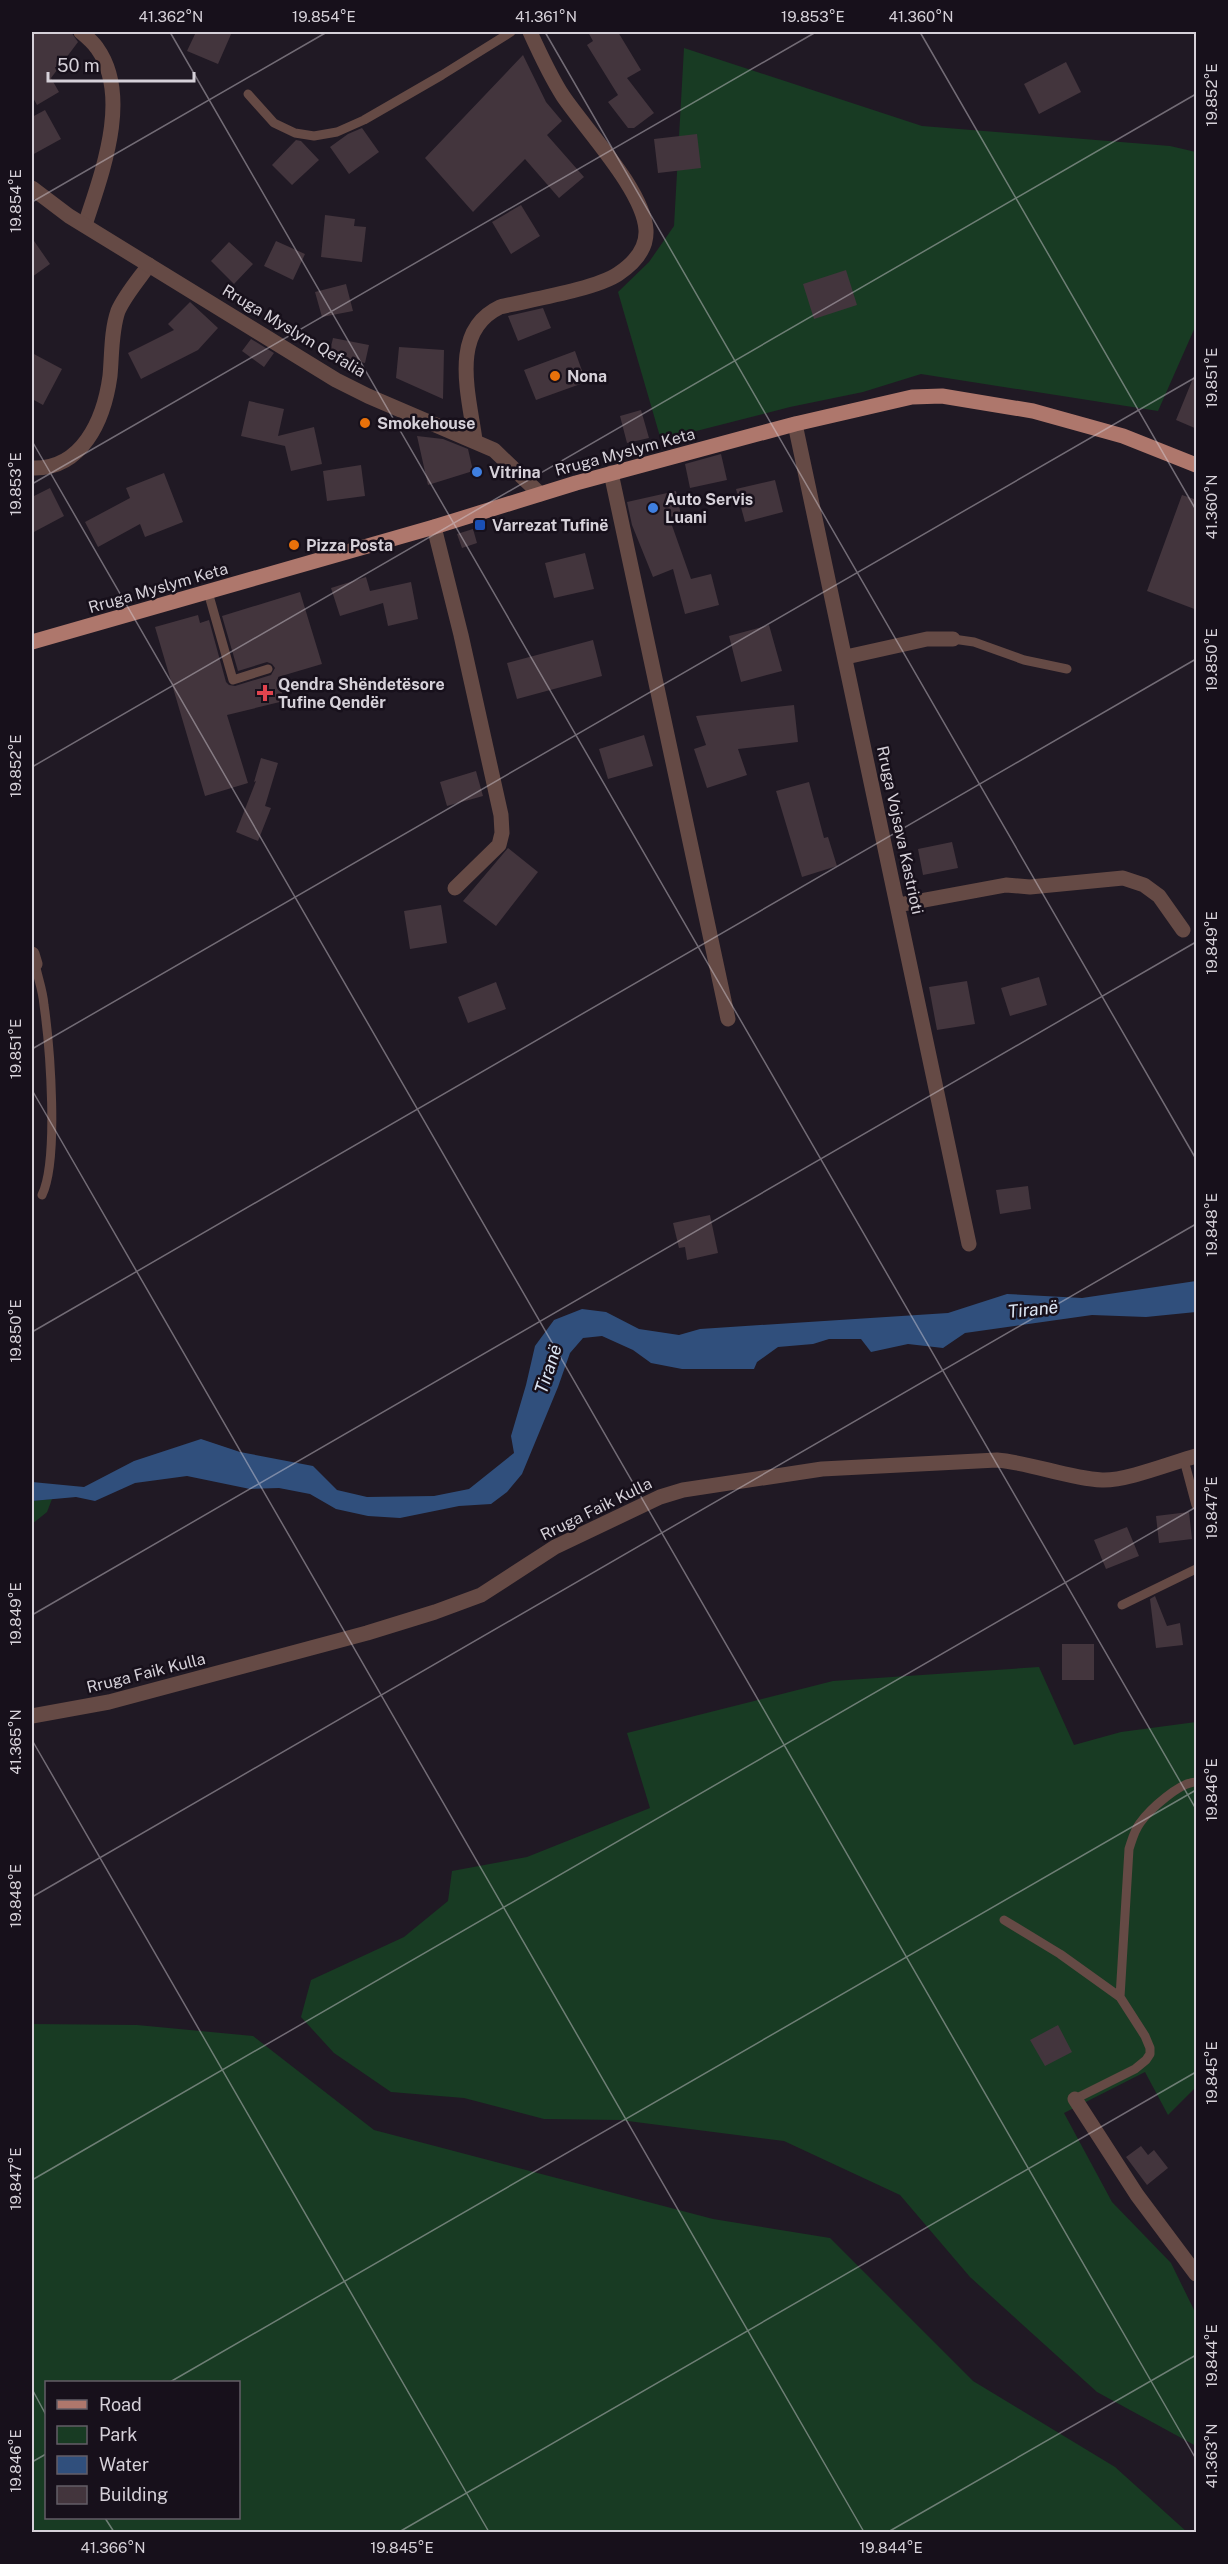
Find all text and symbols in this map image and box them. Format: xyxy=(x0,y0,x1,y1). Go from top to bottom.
text: 41.362°N xyxy=(139,8,203,25)
text: 19.854°E xyxy=(292,8,356,25)
text: 41.361°N xyxy=(515,8,577,25)
text: 19.853°E xyxy=(781,8,845,25)
text: 41.360°N xyxy=(889,8,953,25)
scale bar xyxy=(48,45,194,83)
text: 50 m xyxy=(57,55,100,76)
text: 19.852°E xyxy=(1203,63,1220,127)
text: 19.854°E xyxy=(7,169,24,233)
street label: Rruga Myslym Qefalia xyxy=(219,281,369,381)
text: 19.851°E xyxy=(1203,348,1220,408)
place label: Nona xyxy=(567,367,607,386)
marker: Nona xyxy=(548,369,562,383)
place label: Smokehouse xyxy=(377,414,475,433)
marker: Smokehouse xyxy=(358,416,372,430)
street label: Rruga Myslym Keta xyxy=(553,424,697,480)
text: 19.853°E xyxy=(7,452,24,516)
place label: Vitrina xyxy=(489,463,541,482)
marker: Vitrina xyxy=(470,465,484,479)
text: 41.360°N xyxy=(1203,475,1220,539)
place label: Auto Servis Luani xyxy=(665,490,753,527)
marker: Auto Servis Luani xyxy=(646,501,660,515)
place label: Varrezat Tufinë xyxy=(492,516,609,535)
marker: Varrezat Tufinë xyxy=(473,518,487,532)
place label: Pizza Posta xyxy=(306,536,393,555)
marker: Pizza Posta xyxy=(287,538,301,552)
street label: Rruga Myslym Keta xyxy=(86,559,230,617)
text: 19.850°E xyxy=(1203,628,1220,692)
place label: Qendra Shëndetësore Tufine Qendër xyxy=(278,675,445,712)
marker: Qendra Shëndetësore Tufine Qendër xyxy=(256,684,274,702)
text: 19.852°E xyxy=(7,734,24,798)
street label: Rruga Vojsava Kastrioti xyxy=(873,744,927,916)
text: 19.849°E xyxy=(1203,911,1220,975)
text: 19.851°E xyxy=(7,1019,24,1079)
text: 19.848°E xyxy=(1203,1193,1220,1257)
water label: Tiranë xyxy=(1007,1296,1059,1322)
text: 19.850°E xyxy=(7,1299,24,1363)
water label: Tiranë xyxy=(530,1341,566,1396)
street label: Rruga Faik Kulla xyxy=(537,1474,655,1544)
text: 19.847°E xyxy=(1203,1476,1220,1540)
text: 19.849°E xyxy=(7,1582,24,1646)
street label: Rruga Faik Kulla xyxy=(85,1649,207,1697)
text: 41.365°N xyxy=(7,1709,24,1775)
text: 19.846°E xyxy=(1203,1758,1220,1822)
text: 19.848°E xyxy=(7,1864,24,1928)
text: 19.845°E xyxy=(1203,2041,1220,2105)
text: 19.847°E xyxy=(7,2147,24,2211)
text: 19.844°E xyxy=(1203,2324,1220,2388)
legend xyxy=(45,2381,240,2519)
text: Road xyxy=(99,2394,142,2415)
text: 41.363°N xyxy=(1203,2423,1220,2489)
text: Park xyxy=(99,2424,137,2445)
text: 19.846°E xyxy=(7,2429,24,2493)
text: Water xyxy=(99,2454,149,2475)
text: Building xyxy=(99,2484,168,2505)
text: 41.366°N xyxy=(80,2539,146,2556)
text: 19.845°E xyxy=(370,2539,434,2556)
text: 19.844°E xyxy=(859,2539,923,2556)

